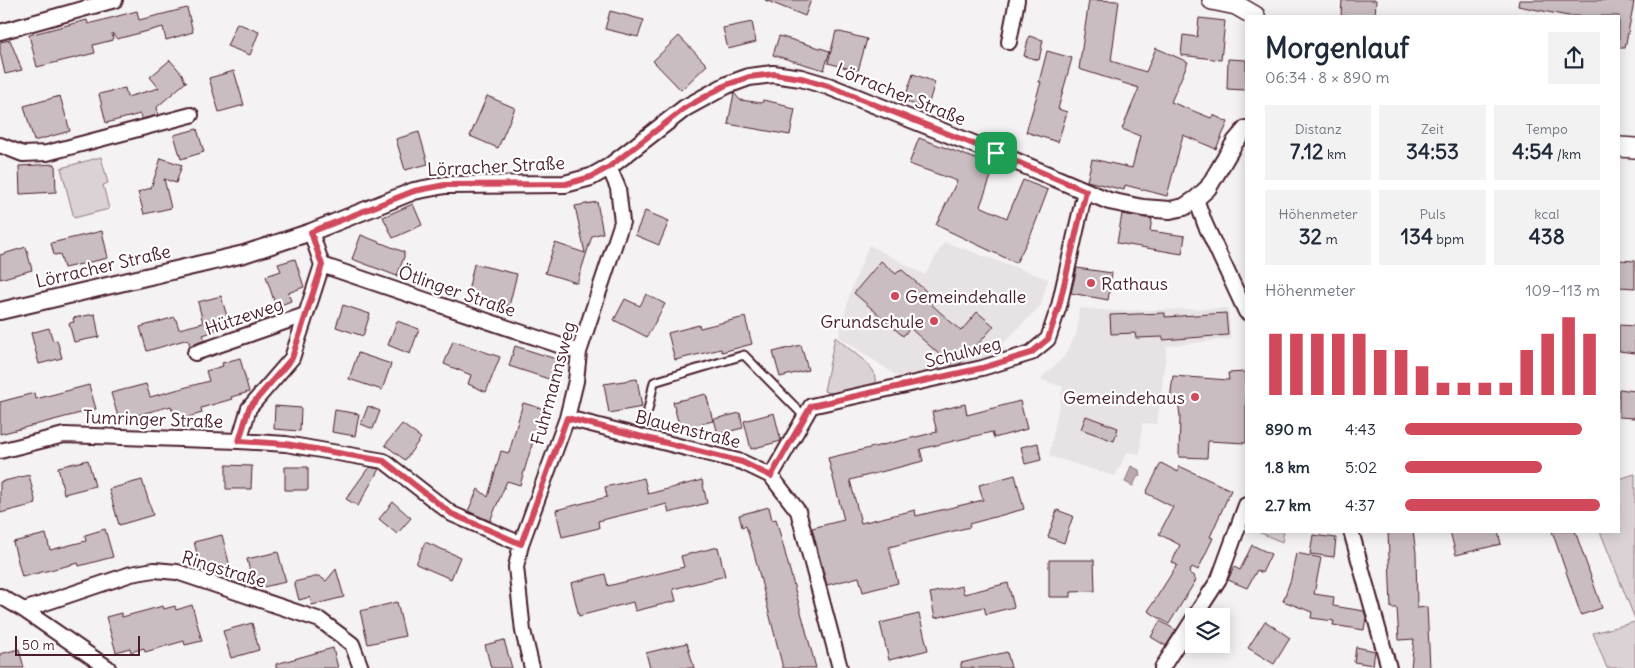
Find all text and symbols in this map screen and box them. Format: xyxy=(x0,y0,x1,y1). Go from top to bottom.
text: Morgenlauf xyxy=(1265,30,1409,66)
button: share xyxy=(1548,32,1600,84)
street label: Lörracher Straße xyxy=(833,58,969,130)
text: 06:34 · 8 × 890 m xyxy=(1265,67,1390,87)
text: Distanz xyxy=(1295,120,1342,138)
text: Zeit xyxy=(1421,120,1444,138)
text: Tempo xyxy=(1526,120,1568,138)
pin xyxy=(975,132,1017,174)
text: 7.12 xyxy=(1290,138,1324,165)
text: 34:53 xyxy=(1406,138,1459,165)
text: 4:54 xyxy=(1512,138,1553,165)
icon: arrive xyxy=(982,139,1010,167)
text: km xyxy=(1324,145,1346,163)
text: /km xyxy=(1553,145,1581,163)
street label: Lörracher Straße xyxy=(427,151,565,181)
text: Höhenmeter xyxy=(1279,205,1358,223)
text: Puls xyxy=(1419,205,1446,223)
text: kcal xyxy=(1534,205,1559,223)
text: 32 xyxy=(1299,223,1322,250)
text: 134 xyxy=(1401,223,1433,250)
text: 438 xyxy=(1529,223,1565,250)
text: m xyxy=(1322,230,1338,248)
text: bpm xyxy=(1433,230,1464,248)
street label: Lörracher Straße xyxy=(33,239,173,293)
street label: Ötlinger Straße xyxy=(395,260,519,322)
place label: Rathaus xyxy=(1101,272,1168,295)
marker: Rathaus xyxy=(1085,277,1097,289)
text: Höhenmeter xyxy=(1265,280,1356,300)
text: 109–113 m xyxy=(1525,280,1600,300)
place label: Gemeindehalle xyxy=(905,285,1026,308)
marker: Gemeindehalle xyxy=(889,290,901,302)
street label: Hützeweg xyxy=(202,292,286,340)
place label: Grundschule xyxy=(820,310,924,333)
marker: Grundschule xyxy=(928,315,940,327)
street label: Fuhrmannsweg xyxy=(525,319,581,447)
street label: Schulweg xyxy=(922,331,1004,373)
place label: Gemeindehaus xyxy=(1063,386,1185,409)
marker: Gemeindehaus xyxy=(1189,391,1201,403)
street label: Tumringer Straße xyxy=(82,405,224,433)
street label: Blauenstraße xyxy=(633,405,743,453)
text: 890 m xyxy=(1265,419,1312,439)
text: 4:43 xyxy=(1345,419,1376,439)
text: 1.8 km xyxy=(1265,457,1310,477)
text: 5:02 xyxy=(1345,457,1377,477)
text: 2.7 km xyxy=(1265,495,1311,515)
text: 4:37 xyxy=(1345,495,1375,515)
street label: Ringstraße xyxy=(179,545,269,593)
map controls xyxy=(1185,608,1230,653)
button: layers xyxy=(1185,608,1230,653)
scale bar xyxy=(15,633,140,656)
text: 50 m xyxy=(22,636,55,654)

